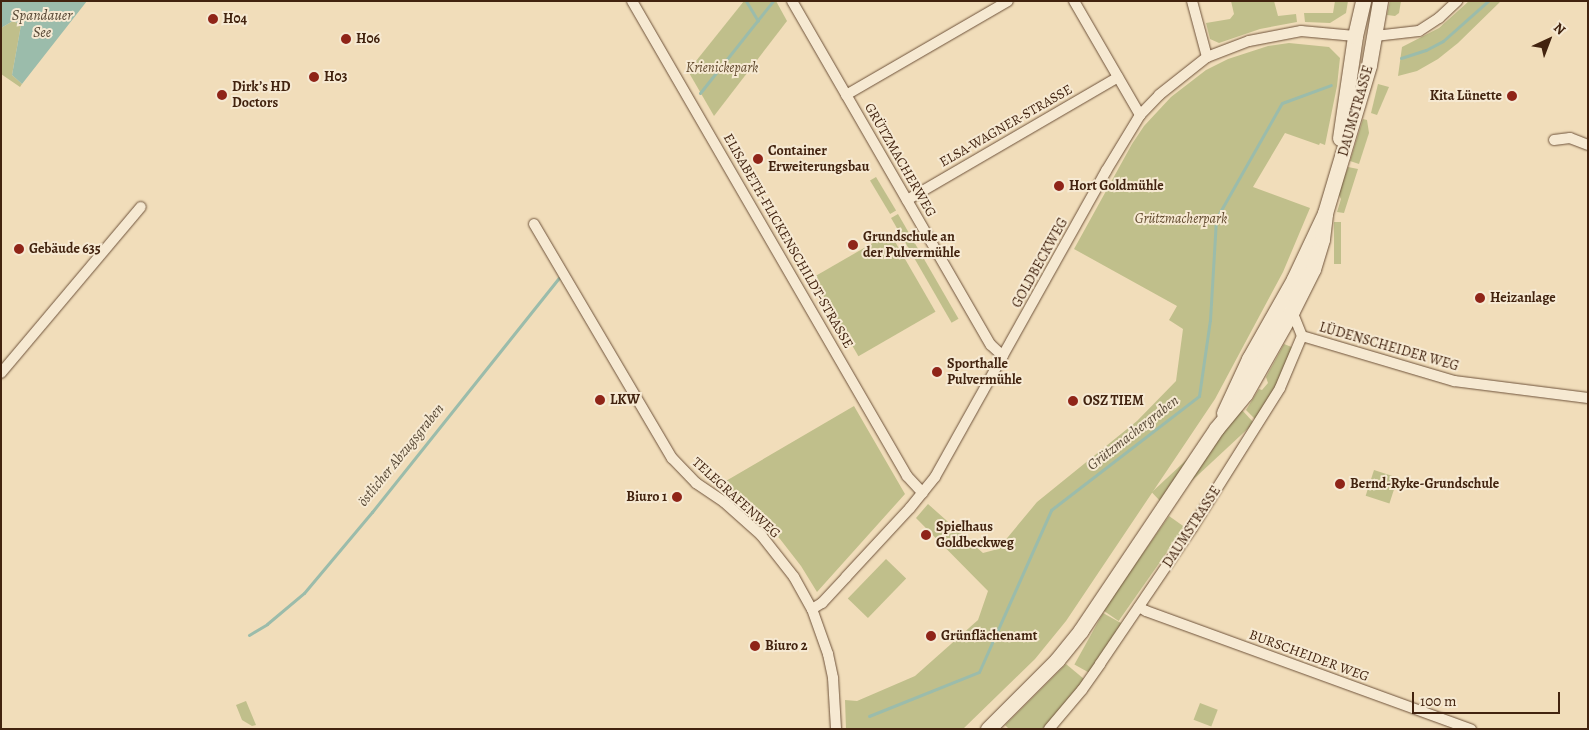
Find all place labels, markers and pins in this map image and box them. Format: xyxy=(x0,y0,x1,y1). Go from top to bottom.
place label: H04 xyxy=(223,11,247,27)
marker: H04 xyxy=(207,13,219,25)
place label: H06 xyxy=(356,31,380,47)
marker: H06 xyxy=(340,33,352,45)
place label: H03 xyxy=(324,69,348,85)
marker: H03 xyxy=(308,71,320,83)
place label: Dirk’s HD Doctors xyxy=(232,79,290,111)
place label: Kita Lünette xyxy=(1430,88,1502,104)
marker: Dirk’s HD Doctors xyxy=(216,89,228,101)
marker: Kita Lünette xyxy=(1506,90,1518,102)
place label: Container Erweiterungsbau xyxy=(768,143,869,176)
marker: Container Erweiterungsbau xyxy=(752,153,764,165)
place label: Hort Goldmühle xyxy=(1069,178,1164,194)
marker: Hort Goldmühle xyxy=(1053,180,1065,192)
place label: Grundschule an der Pulvermühle xyxy=(863,229,960,262)
marker: Grundschule an der Pulvermühle xyxy=(847,239,859,251)
place label: Gebäude 635 xyxy=(29,241,101,257)
marker: Gebäude 635 xyxy=(13,243,25,255)
place label: Heizanlage xyxy=(1490,290,1556,306)
marker: Heizanlage xyxy=(1474,292,1486,304)
place label: Sporthalle Pulvermühle xyxy=(947,356,1022,388)
marker: Sporthalle Pulvermühle xyxy=(931,366,943,378)
place label: LKW xyxy=(610,392,640,408)
place label: OSZ TIEM xyxy=(1083,393,1144,409)
marker: LKW xyxy=(594,394,606,406)
marker: OSZ TIEM xyxy=(1067,395,1079,407)
place label: Bernd-Ryke-Grundschule xyxy=(1350,476,1499,492)
marker: Bernd-Ryke-Grundschule xyxy=(1334,478,1346,490)
place label: Biuro 1 xyxy=(626,489,667,505)
marker: Biuro 1 xyxy=(671,491,683,503)
place label: Spielhaus Goldbeckweg xyxy=(936,519,1014,552)
marker: Spielhaus Goldbeckweg xyxy=(920,529,932,541)
place label: Grünflächenamt xyxy=(941,628,1037,644)
marker: Grünflächenamt xyxy=(925,630,937,642)
place label: Biuro 2 xyxy=(765,638,807,654)
marker: Biuro 2 xyxy=(749,640,761,652)

